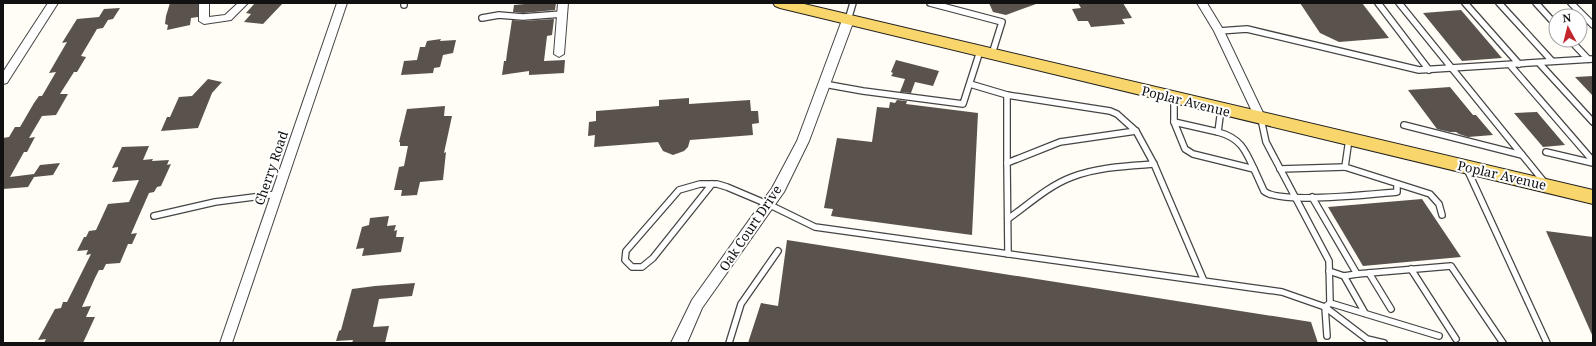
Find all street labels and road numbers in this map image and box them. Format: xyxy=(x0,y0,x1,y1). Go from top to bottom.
street label: Poplar Avenue xyxy=(1140,81,1232,121)
street label: Cherry Road xyxy=(250,128,292,208)
street label: Poplar Avenue xyxy=(1456,156,1548,194)
street label: Oak Court Drive xyxy=(715,181,785,274)

